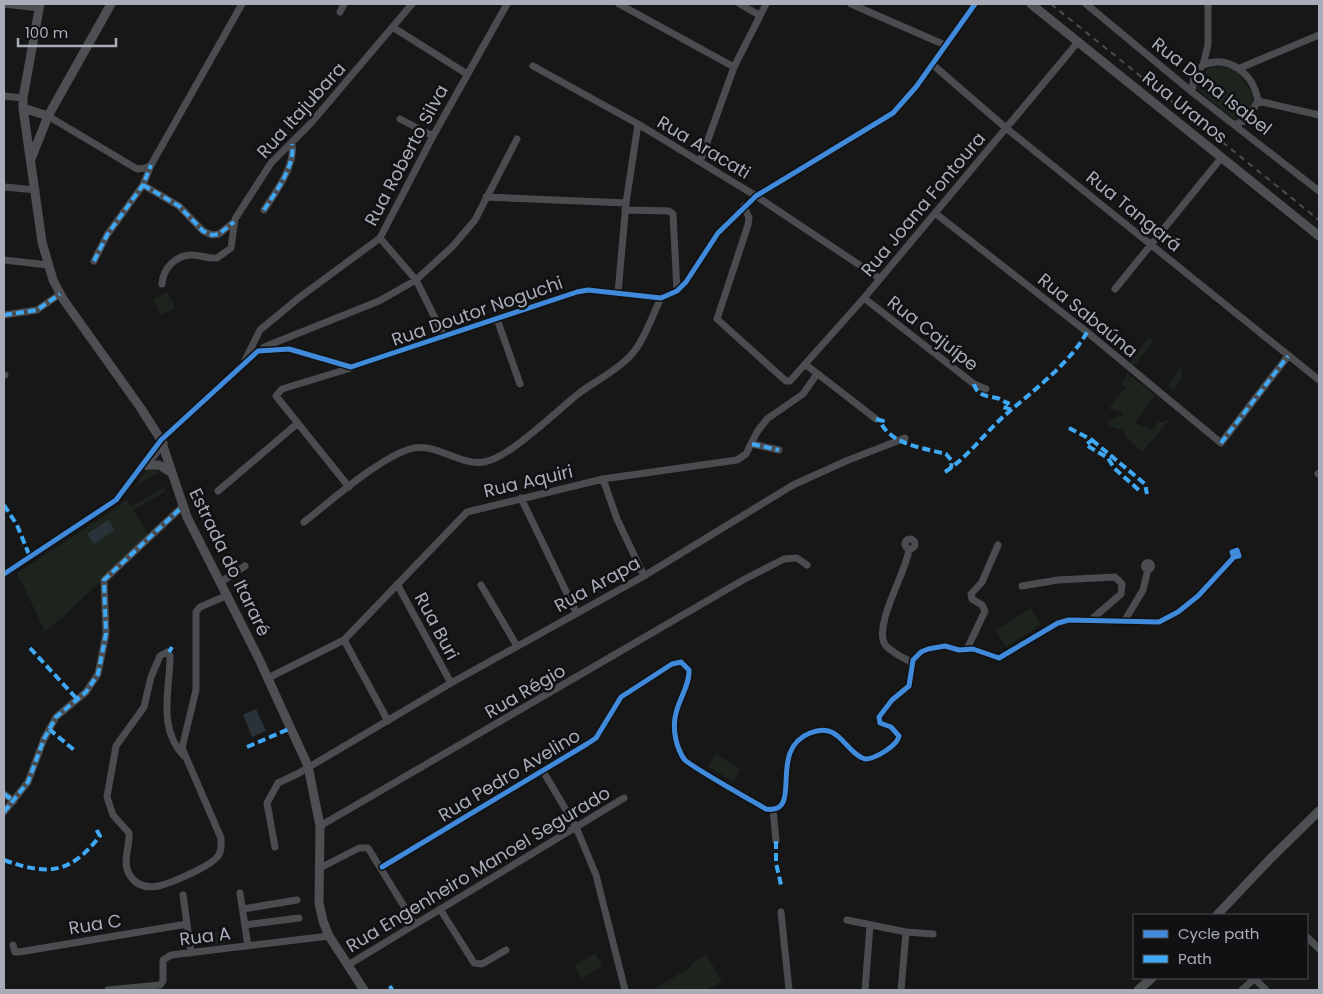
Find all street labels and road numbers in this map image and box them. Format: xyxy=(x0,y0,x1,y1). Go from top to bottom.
street label: Rua Dona Isabel xyxy=(1147,31,1277,141)
street label: Rua Itajubara xyxy=(251,56,351,164)
street label: Rua Uranos xyxy=(1137,65,1233,149)
street label: Rua Roberto Silva xyxy=(358,80,454,230)
street label: Rua Aracati xyxy=(653,109,755,185)
street label: Rua Joana Fontoura xyxy=(855,126,991,282)
street label: Rua Tangará xyxy=(1081,165,1187,257)
street label: Rua Sabaúna xyxy=(1033,267,1143,363)
street label: Rua Doutor Noguchi xyxy=(388,270,566,352)
street label: Rua Cajuípe xyxy=(882,290,984,376)
street label: Rua Aquiri xyxy=(481,459,575,503)
street label: Estrada do Itararé xyxy=(183,484,277,640)
street label: Rua Arapa xyxy=(549,550,645,618)
street label: Rua Buri xyxy=(409,588,465,664)
street label: Rua Régio xyxy=(480,658,570,724)
street label: Rua Pedro Avelino xyxy=(433,723,585,827)
street label: Rua Engenheiro Manoel Segurado xyxy=(341,780,615,958)
street label: Rua C xyxy=(67,907,123,941)
street label: Rua A xyxy=(178,920,232,952)

